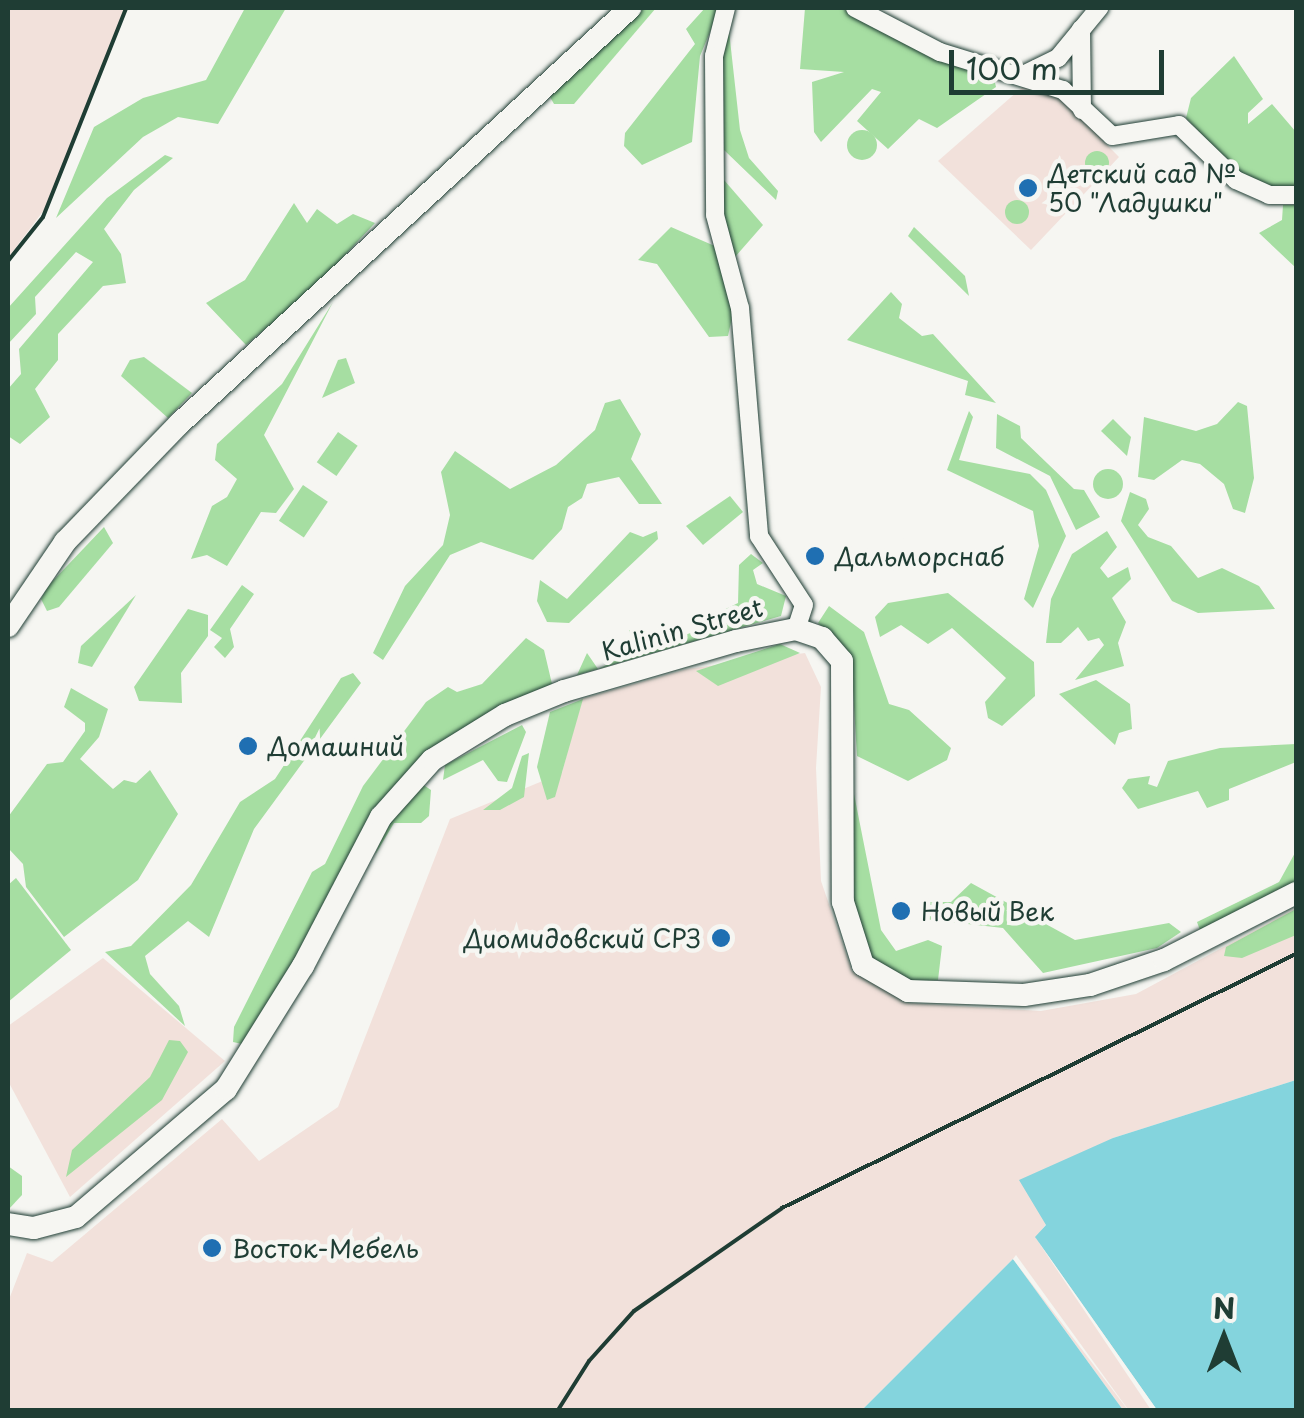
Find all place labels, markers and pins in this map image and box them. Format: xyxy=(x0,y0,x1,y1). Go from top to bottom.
place label: Детский сад № 50 "Ладушки" xyxy=(1048,159,1238,218)
marker: Детский сад № 50 "Ладушки" xyxy=(1017,177,1039,199)
place label: Дальморснаб xyxy=(835,541,1004,571)
marker: Дальморснаб xyxy=(804,545,826,567)
place label: Домашний xyxy=(268,731,404,761)
marker: Домашний xyxy=(237,735,259,757)
place label: Новый Век xyxy=(921,896,1055,926)
marker: Новый Век xyxy=(890,900,912,922)
place label: Диомидовский СРЗ xyxy=(463,923,701,953)
marker: Диомидовский СРЗ xyxy=(710,927,732,949)
place label: Восток-Мебель xyxy=(232,1233,419,1263)
marker: Восток-Мебель xyxy=(201,1237,223,1259)

